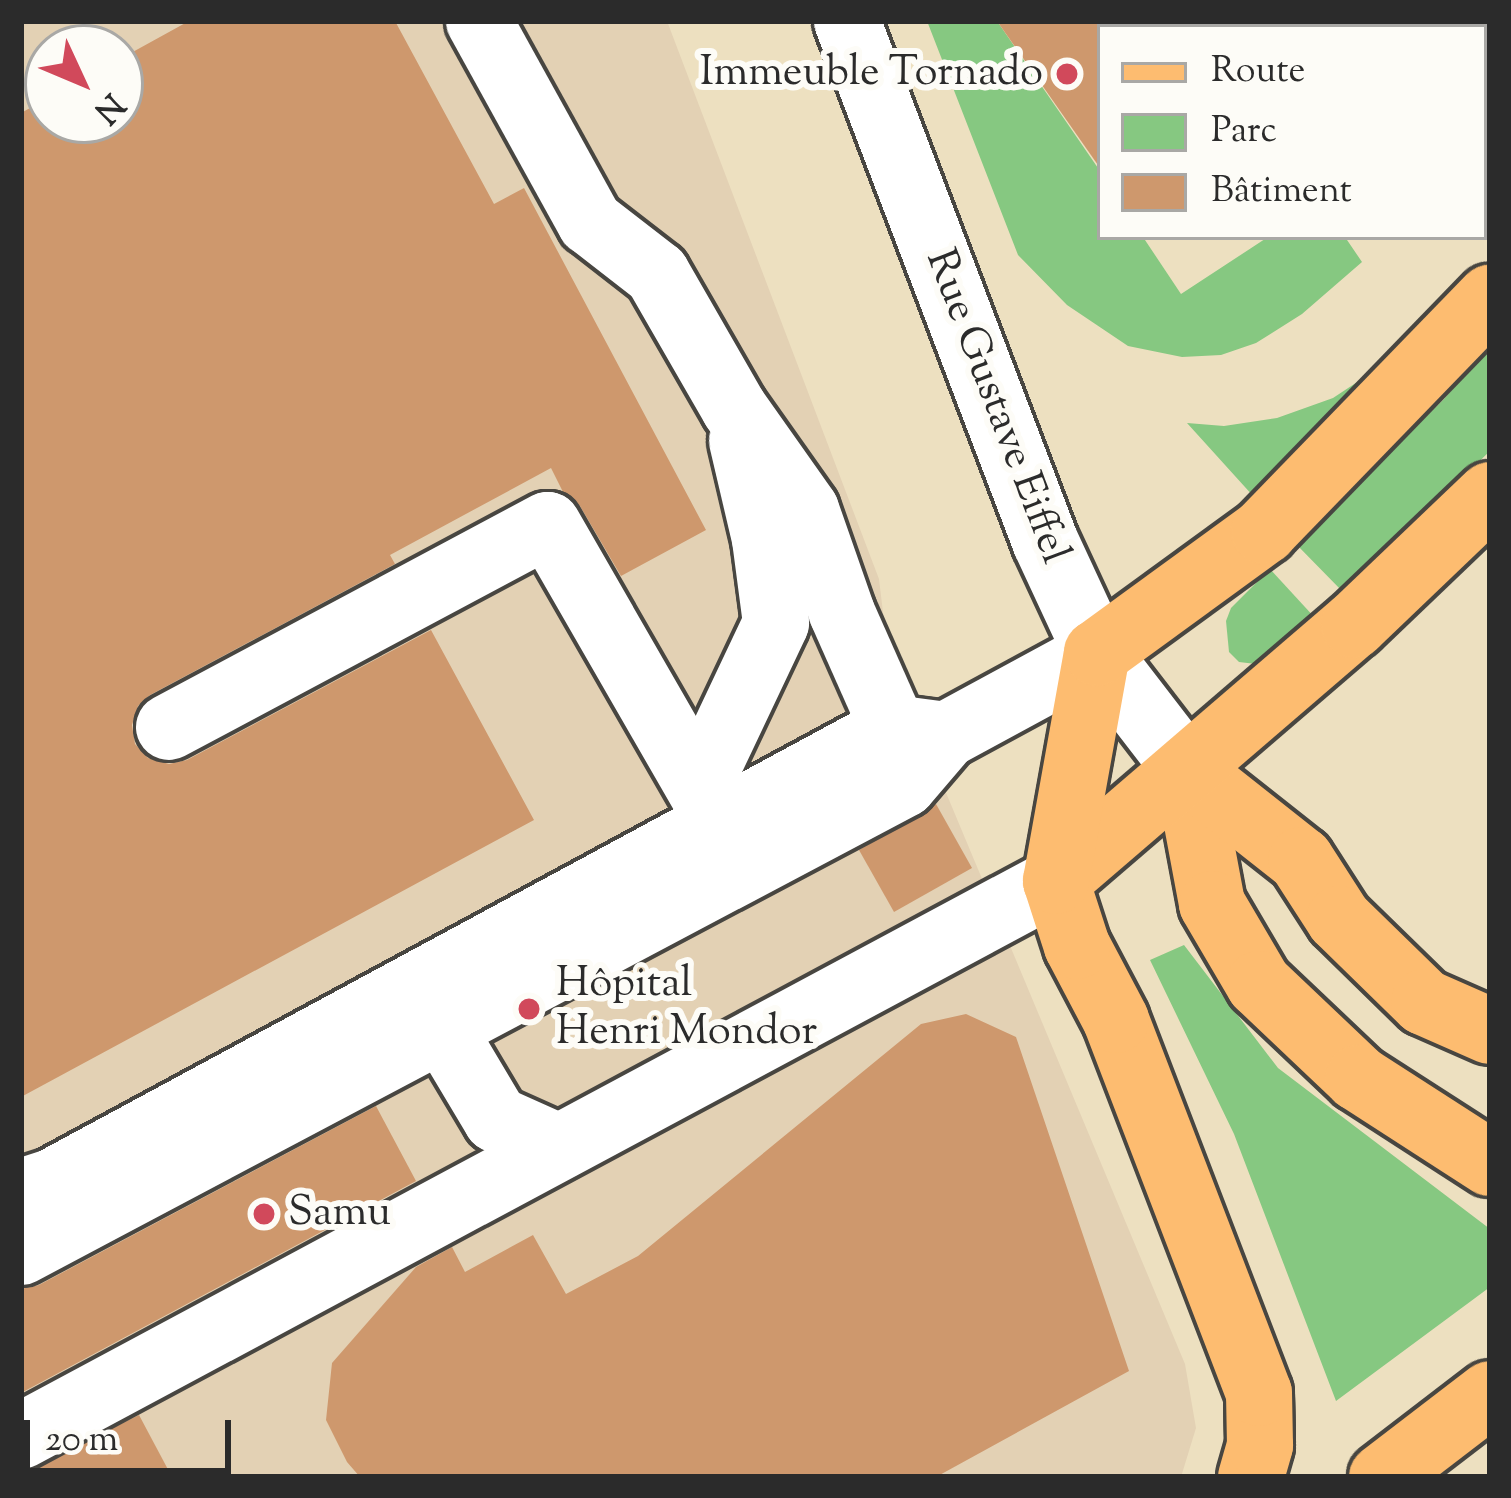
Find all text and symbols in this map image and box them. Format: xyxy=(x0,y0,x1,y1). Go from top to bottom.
north arrow xyxy=(24,24,144,144)
legend xyxy=(1097,24,1487,240)
text: Route xyxy=(1211,46,1305,98)
place label: Immeuble Tornado xyxy=(700,49,1043,99)
marker: Immeuble Tornado xyxy=(1054,61,1080,87)
text: N xyxy=(81,81,134,133)
text: Parc xyxy=(1211,106,1277,158)
text: Bâtiment xyxy=(1211,166,1352,218)
street label: Rue Gustave Eiffel xyxy=(913,243,1079,571)
place label: Hôpital Henri Mondor xyxy=(556,960,817,1058)
marker: Hôpital Henri Mondor xyxy=(513,993,545,1025)
place label: Samu xyxy=(288,1189,391,1239)
marker: Samu xyxy=(251,1201,277,1227)
scale bar xyxy=(30,1396,237,1470)
text: 20 m xyxy=(45,1415,118,1467)

